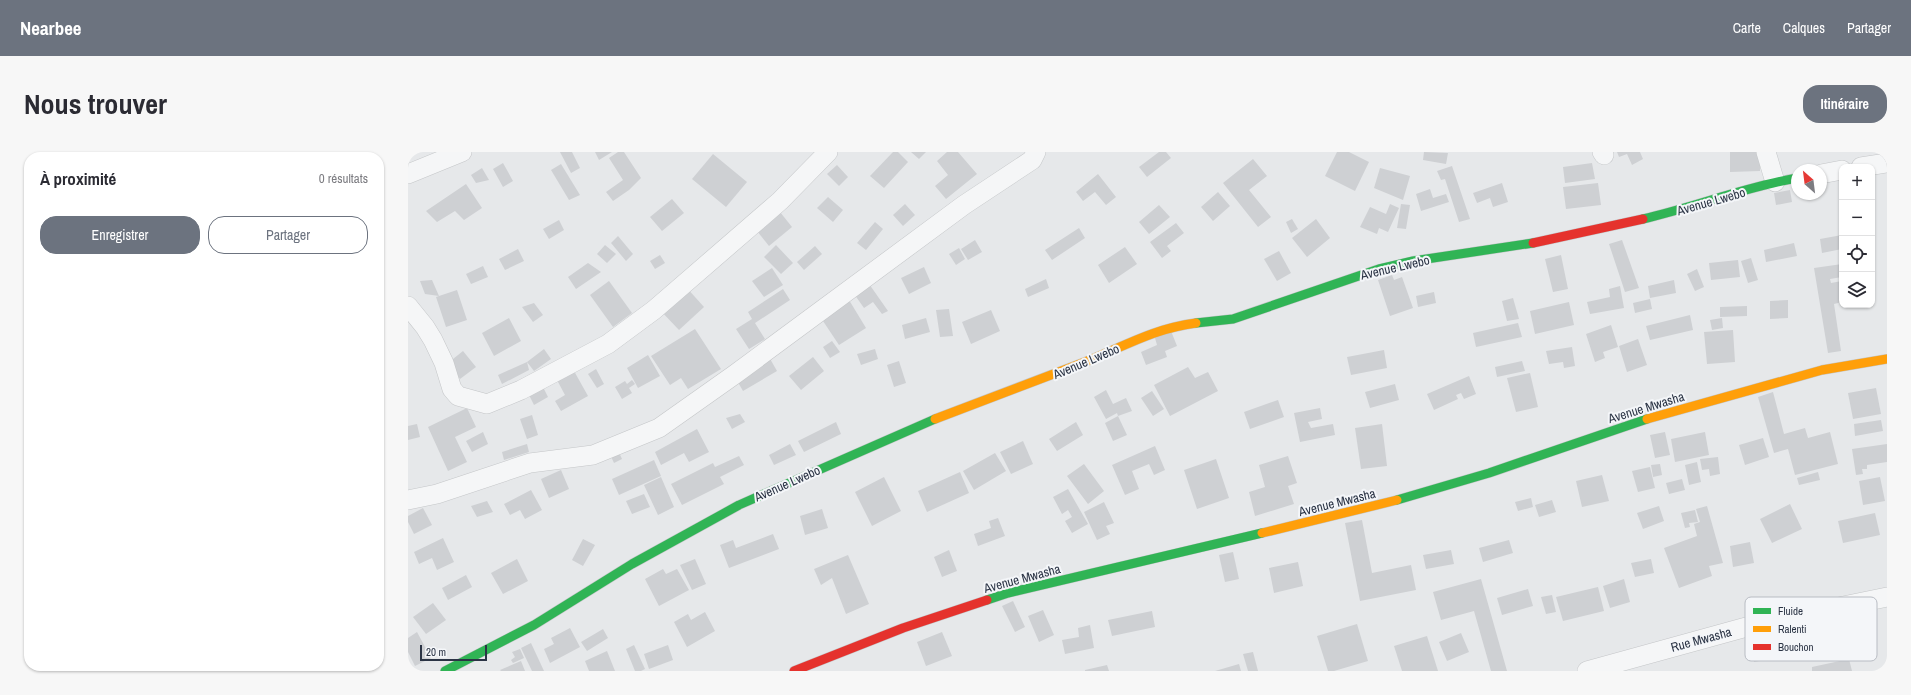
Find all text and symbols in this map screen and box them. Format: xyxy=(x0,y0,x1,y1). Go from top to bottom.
text: Nearbee xyxy=(20,15,81,41)
text: Carte xyxy=(1733,19,1761,37)
text: Calques xyxy=(1783,19,1825,37)
text: Partager xyxy=(1847,19,1891,37)
text: Nous trouver xyxy=(24,85,167,123)
button: Itinéraire xyxy=(1803,85,1887,123)
north arrow xyxy=(1791,164,1827,200)
map controls xyxy=(1839,164,1875,308)
button: + xyxy=(1839,164,1875,200)
text: À proximité xyxy=(40,167,116,190)
text: 0 résultats xyxy=(319,170,368,187)
street label: Avenue Lwebo xyxy=(1674,184,1747,220)
button: − xyxy=(1839,200,1875,236)
button: Enregistrer xyxy=(40,216,200,254)
button: Partager xyxy=(208,216,368,254)
button: locate xyxy=(1839,236,1875,272)
street label: Avenue Lwebo xyxy=(1358,251,1431,284)
button: layers xyxy=(1839,272,1875,308)
street label: Avenue Lwebo xyxy=(1050,340,1122,383)
street label: Avenue Mwasha xyxy=(1605,388,1686,427)
street label: Avenue Lwebo xyxy=(751,461,823,506)
street label: Avenue Mwasha xyxy=(1296,485,1377,520)
street label: Avenue Mwasha xyxy=(981,560,1062,597)
legend xyxy=(1745,597,1877,661)
text: Fluide xyxy=(1778,604,1803,618)
text: Ralenti xyxy=(1778,622,1807,636)
street label: Rue Mwasha xyxy=(1669,623,1733,656)
text: Bouchon xyxy=(1778,640,1814,654)
scale bar xyxy=(420,643,487,662)
text: 20 m xyxy=(426,645,446,659)

